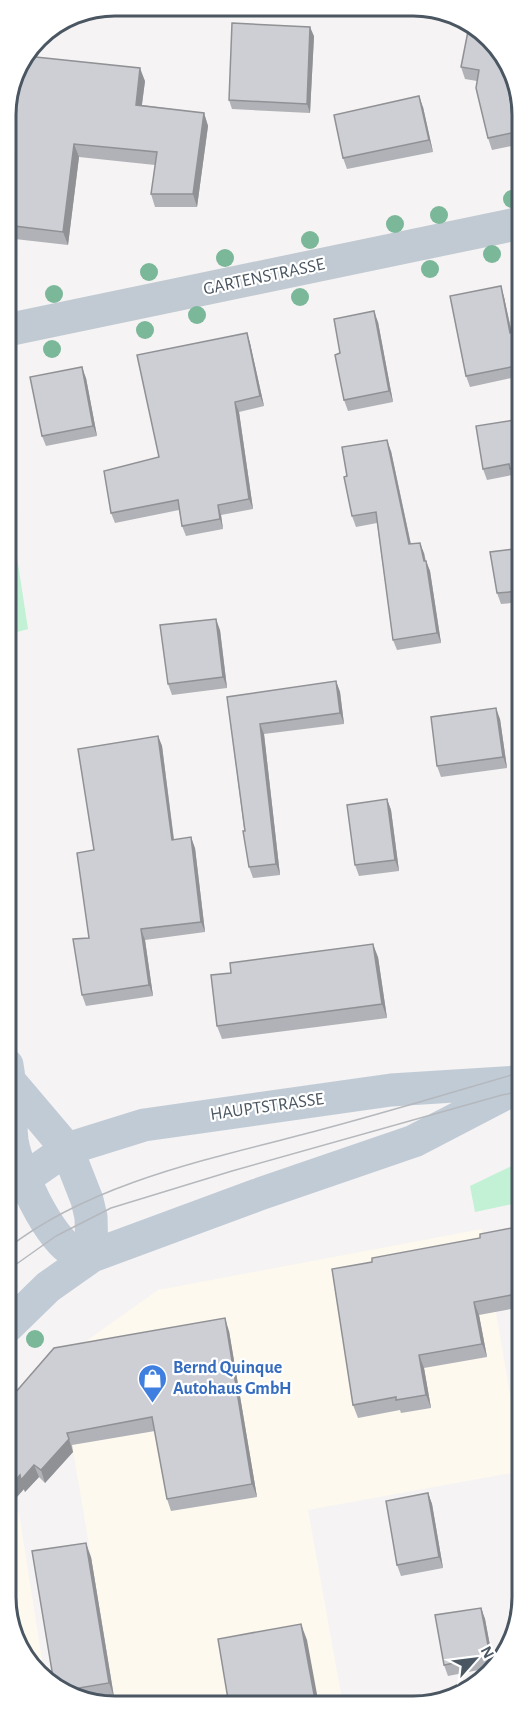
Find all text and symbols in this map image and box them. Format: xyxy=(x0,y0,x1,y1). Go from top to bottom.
street label: GARTENSTRASSE xyxy=(202,255,327,299)
street label: HAUPTSTRASSE xyxy=(209,1090,325,1124)
place label: Bernd Quinque Autohaus GmbH xyxy=(173,1359,291,1398)
shop icon: Bernd Quinque Autohaus GmbH xyxy=(136,1362,168,1404)
north arrow xyxy=(445,1629,505,1689)
text: N xyxy=(478,1644,497,1661)

